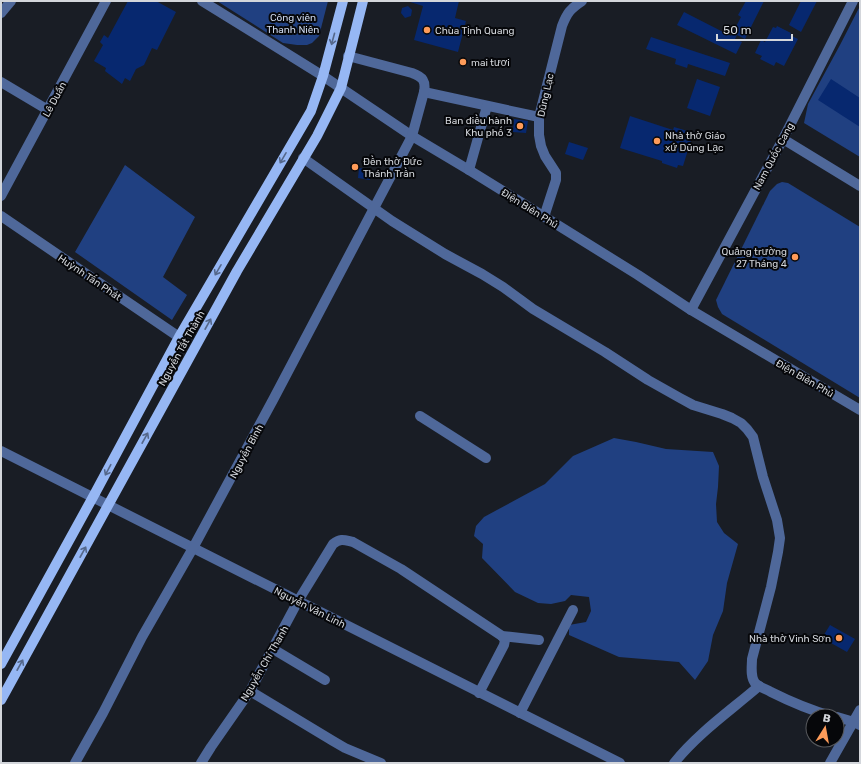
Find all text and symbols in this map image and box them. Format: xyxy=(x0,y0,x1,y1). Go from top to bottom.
park label: Công viên Thanh Niên xyxy=(267,12,319,36)
scale bar xyxy=(717,16,792,42)
text: 50 m xyxy=(723,23,751,37)
marker: Chùa Tịnh Quang xyxy=(422,25,432,35)
place label: Chùa Tịnh Quang xyxy=(435,25,514,37)
one-way arrow xyxy=(328,32,336,45)
marker: mai tươi xyxy=(458,57,468,67)
place label: mai tươi xyxy=(471,57,510,69)
street label: Dũng Lạc xyxy=(535,72,557,118)
street label: Lê Duẩn xyxy=(41,80,69,119)
place label: Ban điều hành Khu phố 3 xyxy=(445,114,512,139)
street label: Nam Quốc Cang xyxy=(750,120,797,192)
marker: Ban điều hành Khu phố 3 xyxy=(515,121,525,131)
place label: Nhà thờ Giáo xứ Dũng Lạc xyxy=(665,130,726,154)
marker: Nhà thờ Giáo xứ Dũng Lạc xyxy=(652,136,662,146)
one-way arrow xyxy=(279,152,287,164)
place label: Đền thờ Đức Thánh Trần xyxy=(363,155,423,180)
marker: Đền thờ Đức Thánh Trần xyxy=(350,162,360,172)
street label: Điện Biên Phủ xyxy=(499,187,560,231)
place label: Quảng trường 27 Tháng 4 xyxy=(721,246,787,270)
street label: Huỳnh Tấn Phát xyxy=(55,251,124,303)
marker: Quảng trường 27 Tháng 4 xyxy=(790,252,800,262)
one-way arrow xyxy=(213,264,221,276)
street label: Nguyễn Tất Thành xyxy=(155,308,207,388)
one-way arrow xyxy=(204,318,212,330)
street label: Điện Biên Phủ xyxy=(773,357,836,400)
street label: Nguyễn Bình xyxy=(228,422,266,481)
one-way arrow xyxy=(142,432,149,444)
one-way arrow xyxy=(104,464,111,476)
one-way arrow xyxy=(79,546,87,558)
street label: Nguyễn Văn Linh xyxy=(272,585,347,631)
street label: Nguyễn Chí Thanh xyxy=(238,624,291,703)
place label: Nhà thờ Vinh Sơn xyxy=(749,633,831,645)
marker: Nhà thờ Vinh Sơn xyxy=(834,633,844,643)
one-way arrow xyxy=(16,660,24,672)
north arrow xyxy=(805,708,845,748)
text: B xyxy=(822,712,832,726)

